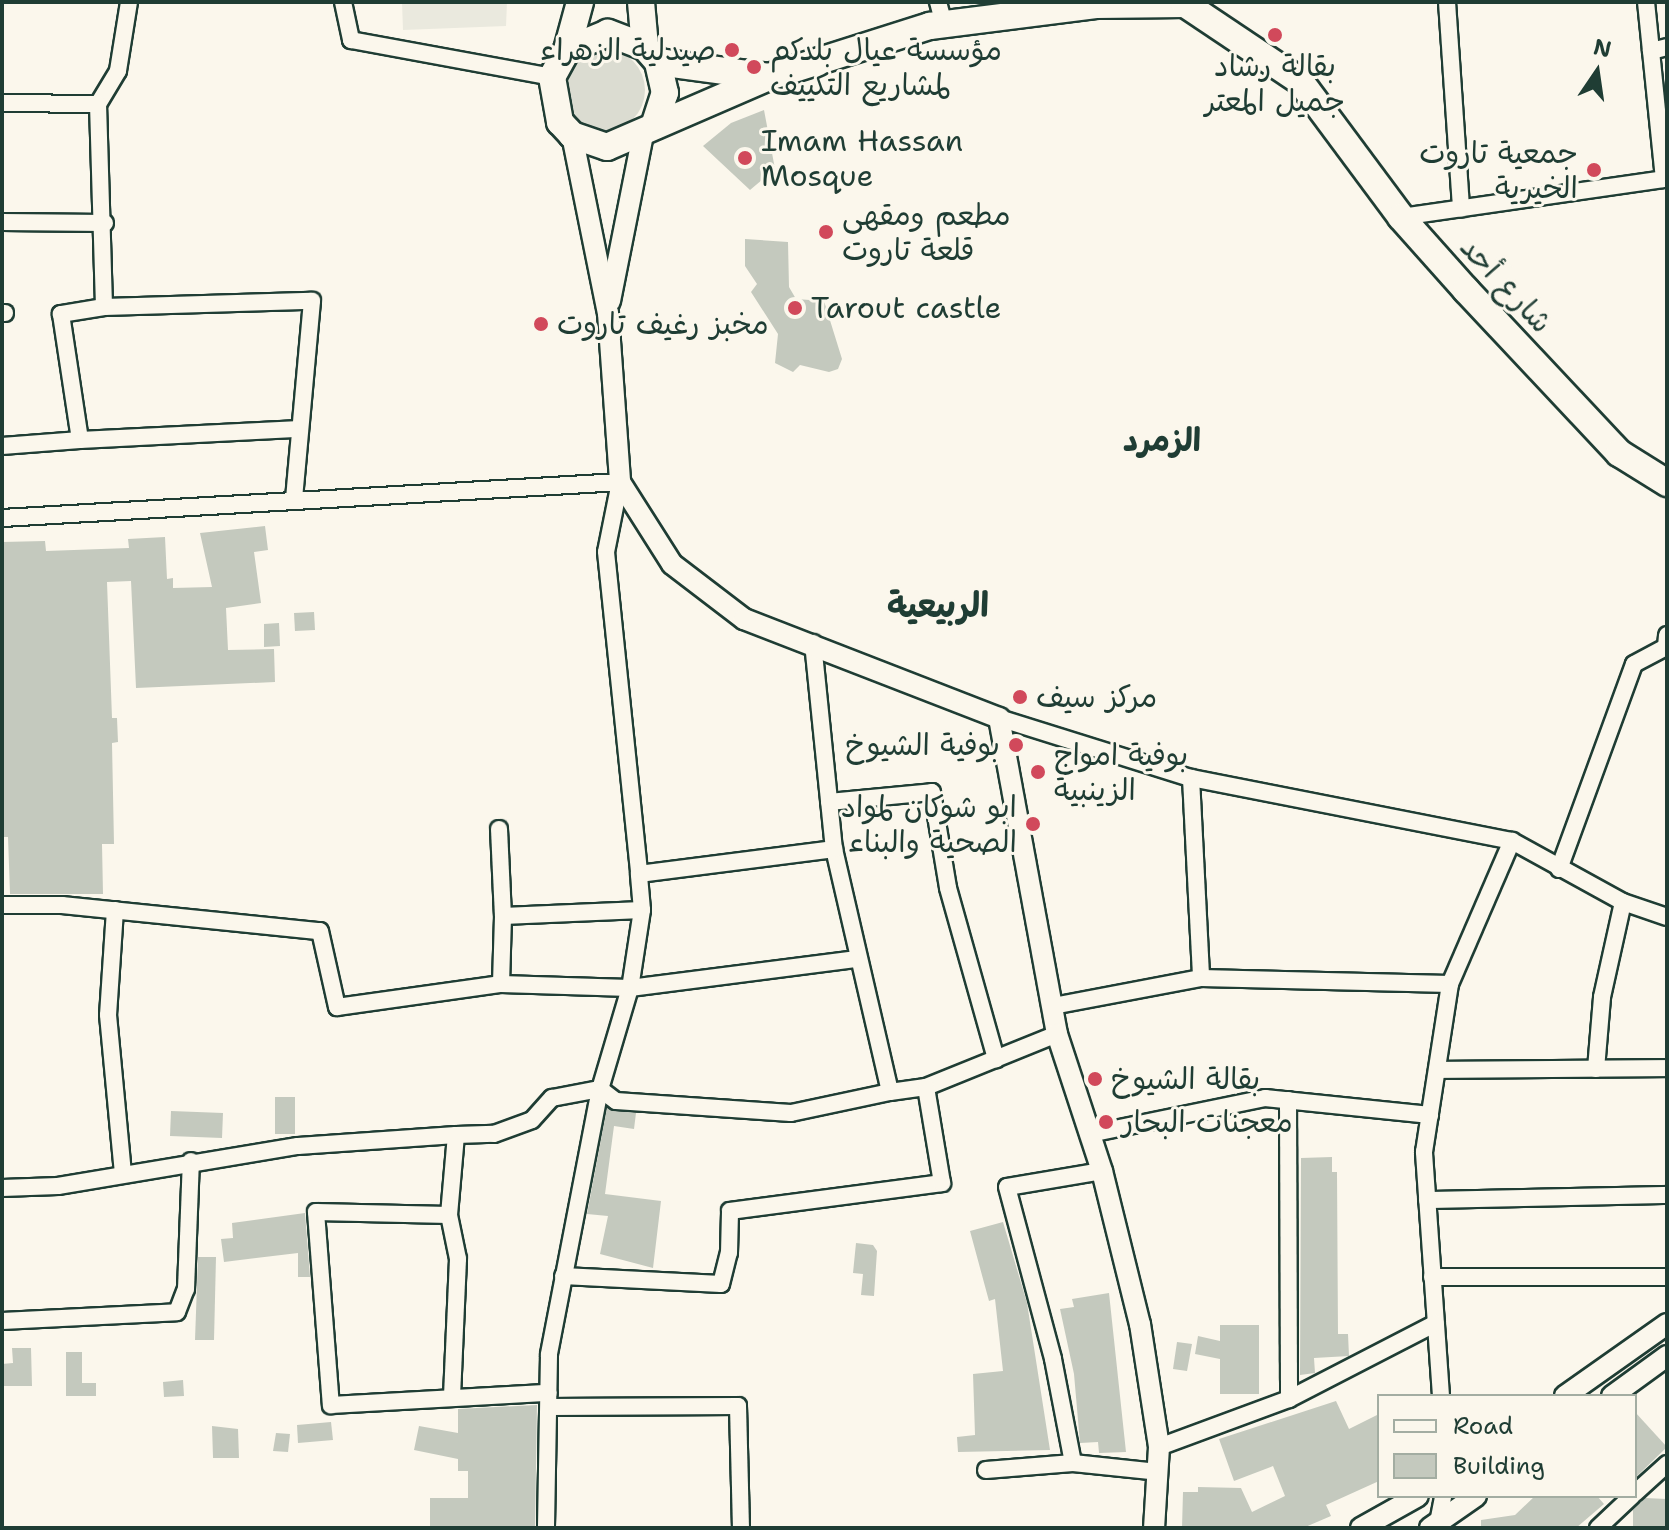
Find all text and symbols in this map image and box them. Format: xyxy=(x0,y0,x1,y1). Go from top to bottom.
marker: بقالة رشاد جميل المعتر xyxy=(1266,26,1284,44)
place label: صيدلية الزهراء xyxy=(540,32,716,68)
place label: مؤسسة عيال بلدكم لمشاريع التكييف xyxy=(770,32,1002,102)
north arrow xyxy=(1557,32,1637,112)
text: N xyxy=(1591,32,1614,64)
marker: صيدلية الزهراء xyxy=(723,41,741,59)
place label: بقالة رشاد جميل المعتر xyxy=(1205,48,1345,118)
marker: مؤسسة عيال بلدكم لمشاريع التكييف xyxy=(745,58,763,76)
place label: Imam Hassan Mosque xyxy=(761,123,963,194)
place label: جمعية تاروت الخيرية xyxy=(1419,135,1578,206)
marker: Imam Hassan Mosque xyxy=(736,149,754,167)
marker: جمعية تاروت الخيرية xyxy=(1585,161,1603,179)
place label: مطعم ومقهى قلعة تاروت xyxy=(842,197,1011,268)
marker: مطعم ومقهى قلعة تاروت xyxy=(817,223,835,241)
street label: شارع أحد xyxy=(1452,229,1560,341)
place label: Tarout castle xyxy=(811,290,1002,326)
marker: Tarout castle xyxy=(786,299,804,317)
place label: مخبز رغيف تاروت xyxy=(557,306,769,342)
marker: مخبز رغيف تاروت xyxy=(532,315,550,333)
district label: الزمرد xyxy=(1123,421,1201,459)
district label: الربيعية xyxy=(887,586,989,626)
place label: مركز سيف xyxy=(1036,679,1157,715)
marker: مركز سيف xyxy=(1011,688,1029,706)
place label: بوفية الشيوخ xyxy=(845,727,1000,763)
marker: بوفية الشيوخ xyxy=(1007,736,1025,754)
place label: بوفية امواج الزينبية xyxy=(1054,737,1188,808)
marker: بوفية امواج الزينبية xyxy=(1029,763,1047,781)
place label: ابو شوكان لمواد الصحية والبناء xyxy=(841,789,1017,860)
marker: ابو شوكان لمواد الصحية والبناء xyxy=(1024,815,1042,833)
place label: بقالة الشيوخ xyxy=(1111,1061,1260,1097)
marker: بقالة الشيوخ xyxy=(1086,1070,1104,1088)
place label: معجنات البحار xyxy=(1122,1104,1293,1140)
marker: معجنات البحار xyxy=(1097,1113,1115,1131)
legend xyxy=(1377,1394,1637,1498)
text: Road xyxy=(1453,1410,1513,1442)
text: Building xyxy=(1453,1450,1545,1482)

